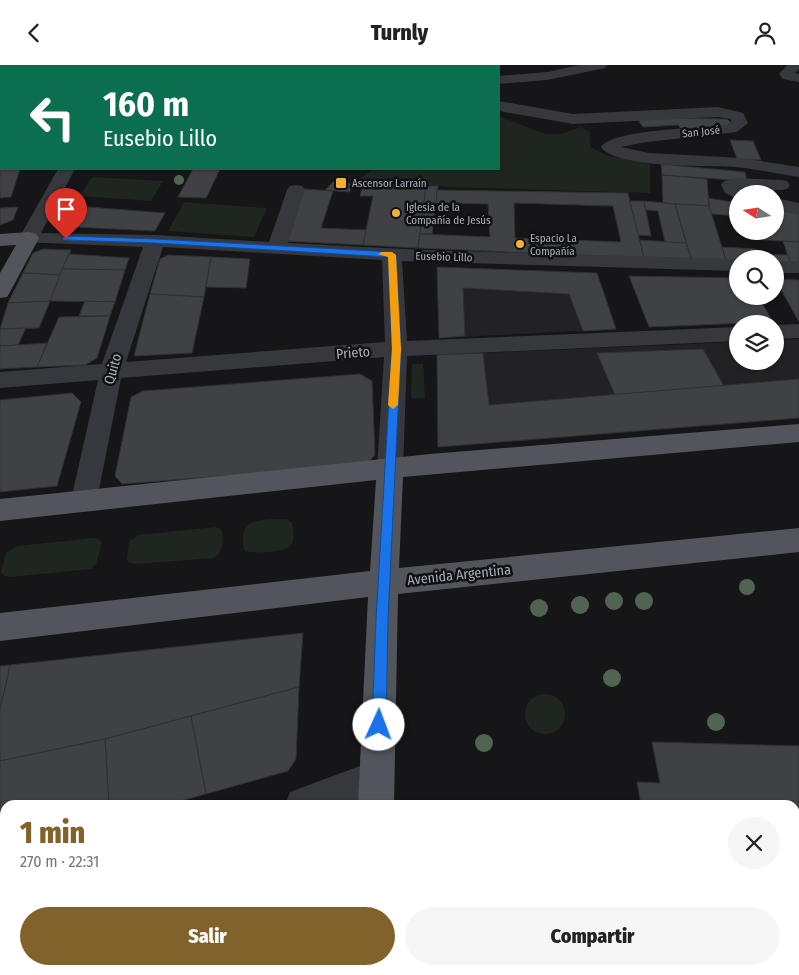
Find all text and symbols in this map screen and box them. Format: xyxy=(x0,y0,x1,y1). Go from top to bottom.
icon: back xyxy=(20,19,48,47)
text: Turnly xyxy=(371,19,428,46)
icon: person xyxy=(751,19,779,47)
text: 160 m xyxy=(103,83,189,125)
icon: left xyxy=(20,85,85,150)
street label: San José xyxy=(681,124,721,140)
text: Eusebio Lillo xyxy=(103,125,217,152)
marker: Ascensor Larraín xyxy=(334,176,348,190)
place label: Ascensor Larraín xyxy=(352,177,427,190)
north arrow xyxy=(729,185,784,240)
map controls xyxy=(729,185,784,370)
pin xyxy=(45,188,87,239)
icon: arrive xyxy=(52,195,80,223)
place label: Iglesia de la Compañía de Jesús xyxy=(406,201,491,227)
marker: Iglesia de la Compañía de Jesús xyxy=(390,207,402,219)
place label: Espacio La Compañía xyxy=(530,232,577,258)
marker: Espacio La Compañía xyxy=(514,238,526,250)
street label: Eusebio Lillo xyxy=(415,250,473,264)
button: search xyxy=(729,250,784,305)
button: layers xyxy=(729,315,784,370)
street label: Prieto xyxy=(335,343,371,363)
street label: Quito xyxy=(101,352,125,386)
street label: Avenida Argentina xyxy=(406,561,512,589)
position arrow xyxy=(352,698,404,750)
text: 1 min xyxy=(20,815,85,851)
button: close xyxy=(728,817,780,869)
text: 270 m · 22:31 xyxy=(20,852,99,871)
button: Salir xyxy=(20,907,395,965)
button: Compartir xyxy=(405,907,780,965)

